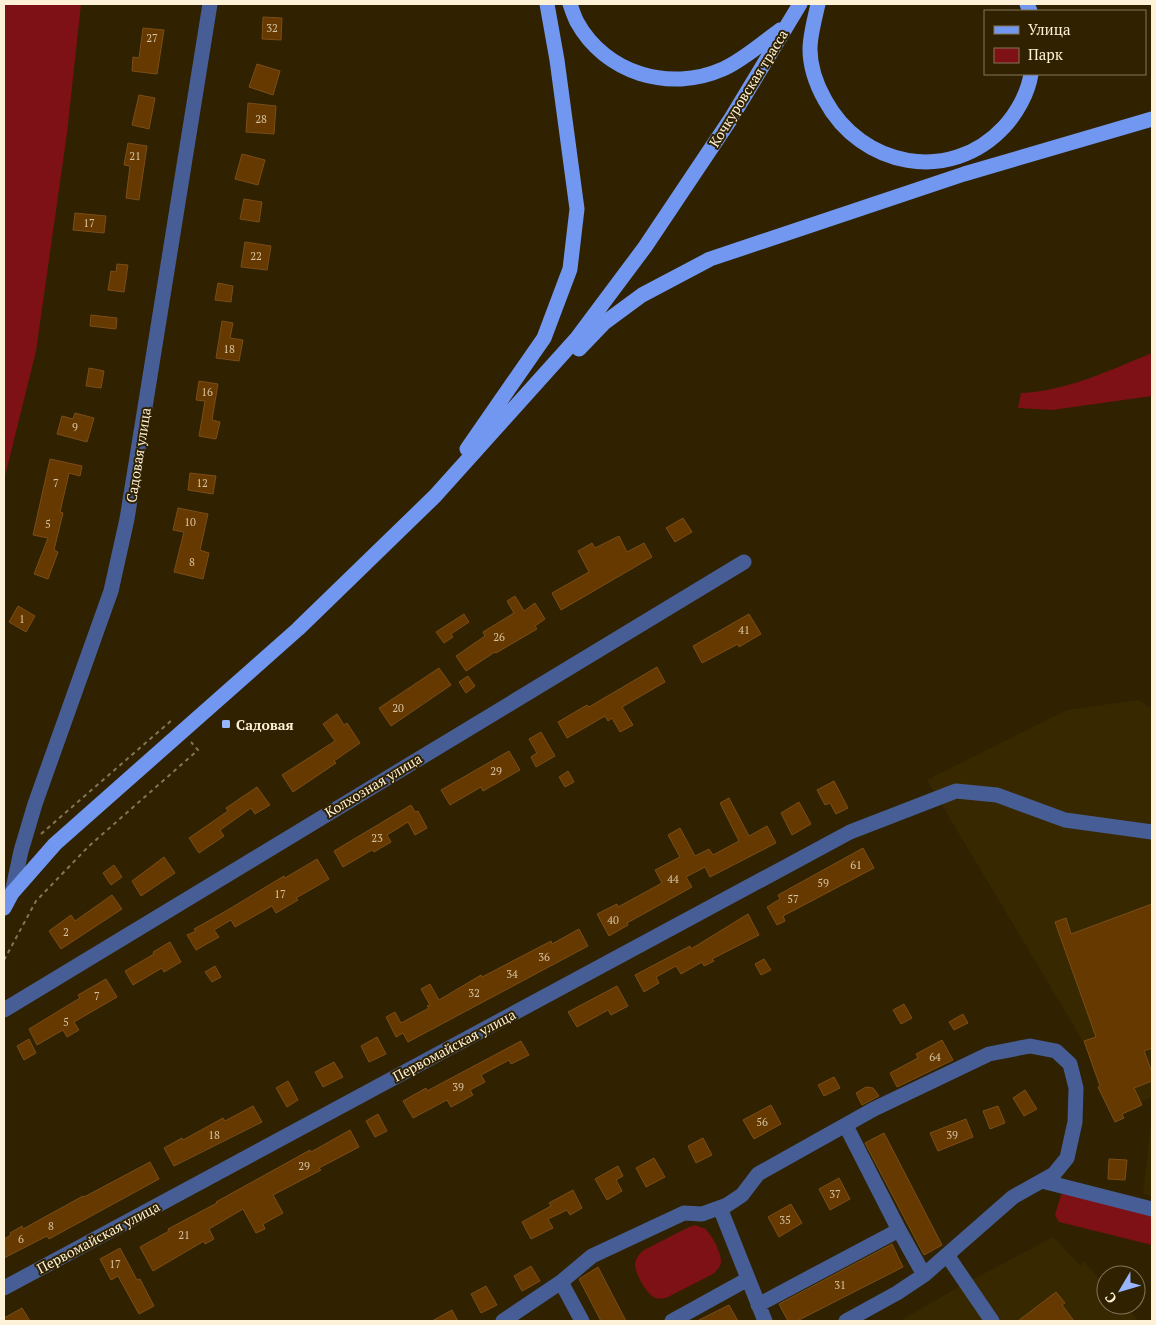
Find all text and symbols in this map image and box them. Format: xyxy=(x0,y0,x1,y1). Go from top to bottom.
legend xyxy=(984,10,1146,75)
text: Улица xyxy=(1028,19,1071,39)
house number: 32 xyxy=(266,21,278,35)
street label: Кочкуровская трасса xyxy=(704,26,792,150)
house number: 27 xyxy=(146,31,158,45)
text: Парк xyxy=(1028,44,1064,64)
house number: 28 xyxy=(255,112,267,126)
house number: 21 xyxy=(129,149,141,163)
house number: 17 xyxy=(83,216,95,230)
house number: 22 xyxy=(250,249,262,263)
house number: 18 xyxy=(223,342,235,356)
house number: 16 xyxy=(201,385,213,399)
street label: Садовая улица xyxy=(121,406,155,504)
house number: 9 xyxy=(72,420,78,434)
house number: 7 xyxy=(53,476,59,490)
house number: 12 xyxy=(196,476,208,490)
house number: 10 xyxy=(184,515,196,529)
house number: 5 xyxy=(45,517,51,531)
house number: 8 xyxy=(189,555,195,569)
house number: 1 xyxy=(19,612,25,626)
house number: 41 xyxy=(738,623,750,637)
house number: 26 xyxy=(493,630,505,644)
house number: 20 xyxy=(392,701,404,715)
place label: Садовая xyxy=(236,715,294,734)
marker: Садовая xyxy=(220,718,232,730)
street label: Колхозная улица xyxy=(321,749,425,821)
house number: 29 xyxy=(490,764,502,778)
house number: 23 xyxy=(371,831,383,845)
house number: 61 xyxy=(850,858,862,872)
house number: 44 xyxy=(667,872,679,886)
house number: 59 xyxy=(817,876,829,890)
house number: 17 xyxy=(274,887,286,901)
house number: 57 xyxy=(787,892,799,906)
house number: 40 xyxy=(607,913,619,927)
house number: 2 xyxy=(63,925,69,939)
house number: 36 xyxy=(538,950,550,964)
house number: 34 xyxy=(506,967,518,981)
house number: 32 xyxy=(468,986,480,1000)
house number: 7 xyxy=(94,989,100,1003)
street label: Первомайская улица xyxy=(389,1005,519,1085)
house number: 5 xyxy=(63,1015,69,1029)
house number: 64 xyxy=(929,1050,941,1064)
house number: 39 xyxy=(452,1080,464,1094)
house number: 56 xyxy=(756,1115,768,1129)
house number: 18 xyxy=(208,1128,220,1142)
house number: 39 xyxy=(946,1128,958,1142)
house number: 29 xyxy=(298,1159,310,1173)
house number: 37 xyxy=(829,1187,841,1201)
street label: Первомайская улица xyxy=(33,1197,163,1277)
house number: 35 xyxy=(779,1213,791,1227)
house number: 8 xyxy=(48,1219,54,1233)
house number: 21 xyxy=(178,1228,190,1242)
house number: 6 xyxy=(18,1232,24,1246)
house number: 17 xyxy=(109,1257,121,1271)
north arrow xyxy=(1096,1265,1146,1315)
house number: 31 xyxy=(834,1278,846,1292)
text: С xyxy=(1100,1289,1121,1308)

